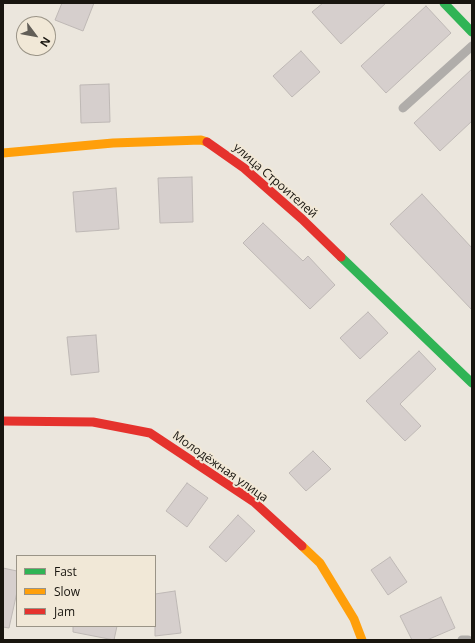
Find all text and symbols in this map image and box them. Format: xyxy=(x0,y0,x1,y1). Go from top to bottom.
north arrow xyxy=(16,16,56,56)
text: N xyxy=(37,34,54,50)
street label: улица Строителей xyxy=(230,141,320,221)
street label: Молодёжная улица xyxy=(169,429,271,505)
legend xyxy=(16,555,156,627)
text: Fast xyxy=(54,563,77,580)
text: Slow xyxy=(54,583,80,600)
text: Jam xyxy=(54,603,75,620)

